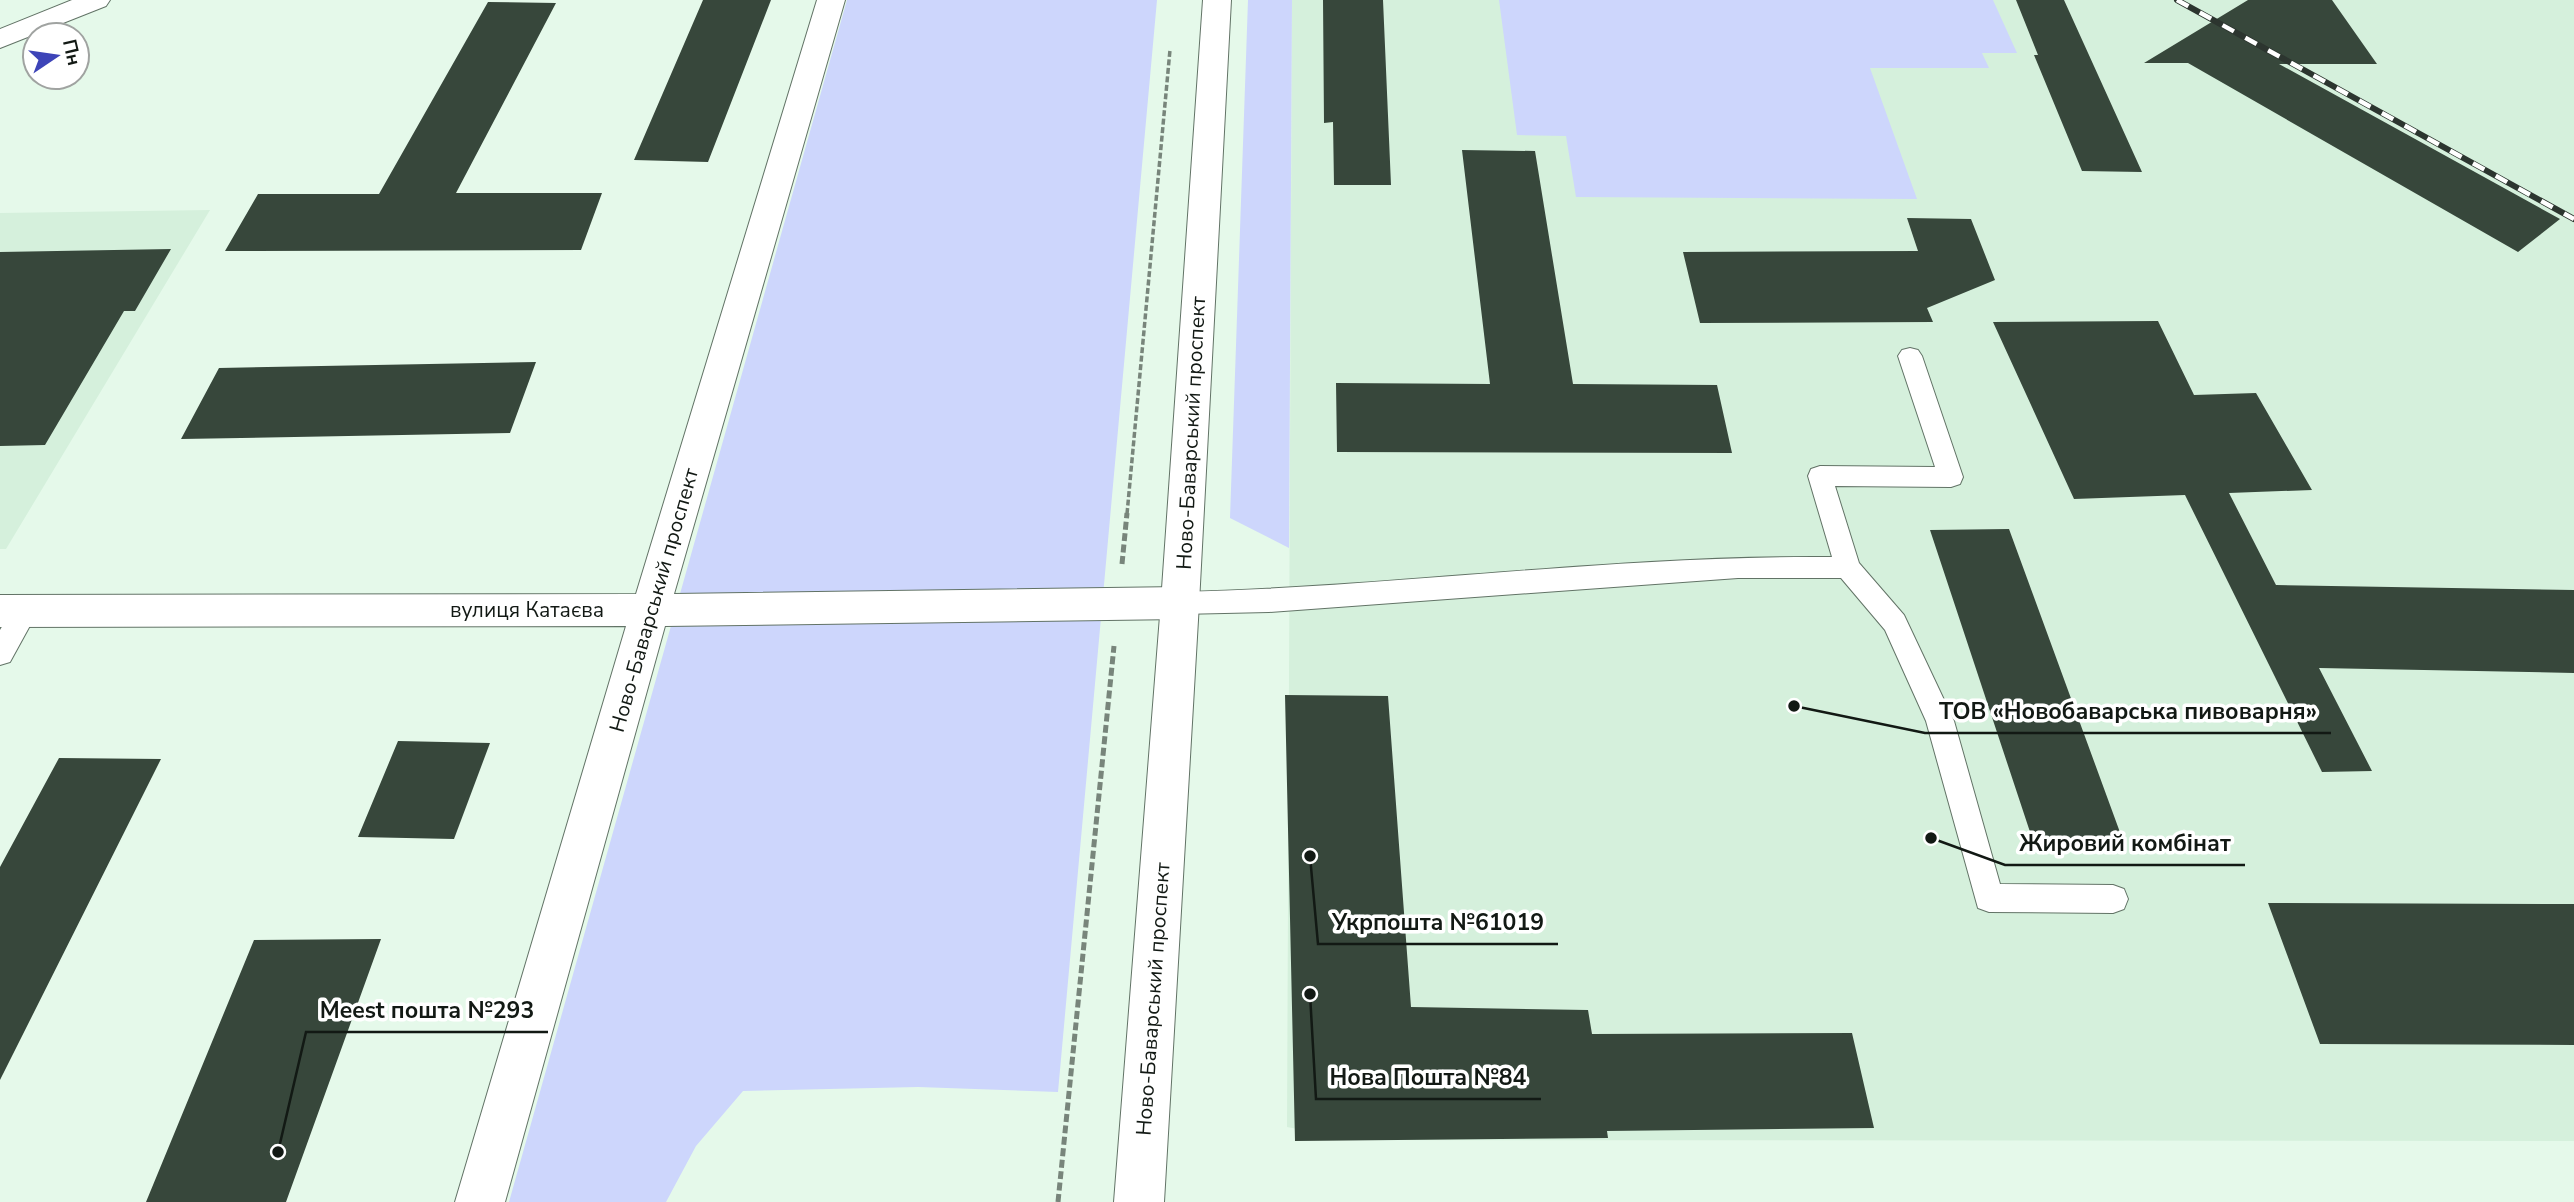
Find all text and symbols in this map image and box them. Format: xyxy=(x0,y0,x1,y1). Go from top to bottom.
north arrow xyxy=(21,21,91,91)
text: Пн xyxy=(56,37,87,68)
street label: Ново-Баварський проспект xyxy=(1170,295,1212,570)
street label: Ново-Баварський проспект xyxy=(603,464,705,735)
street label: вулиця Катаєва xyxy=(450,596,604,624)
callout: ТОВ «Новобаварська пивоварня» xyxy=(1925,689,2331,733)
text: ТОВ «Новобаварська пивоварня» xyxy=(1939,696,2317,727)
callout: Жировий комбінат xyxy=(2005,821,2245,865)
text: Жировий комбінат xyxy=(2019,828,2231,859)
street label: Ново-Баварський проспект xyxy=(1129,861,1177,1136)
callout: Укрпошта №61019 xyxy=(1318,900,1558,944)
text: Укрпошта №61019 xyxy=(1331,907,1544,938)
callout: Meest пошта №293 xyxy=(306,988,548,1032)
text: Meest пошта №293 xyxy=(320,995,534,1026)
callout: Нова Пошта №84 xyxy=(1316,1055,1541,1099)
text: Нова Пошта №84 xyxy=(1330,1062,1527,1093)

